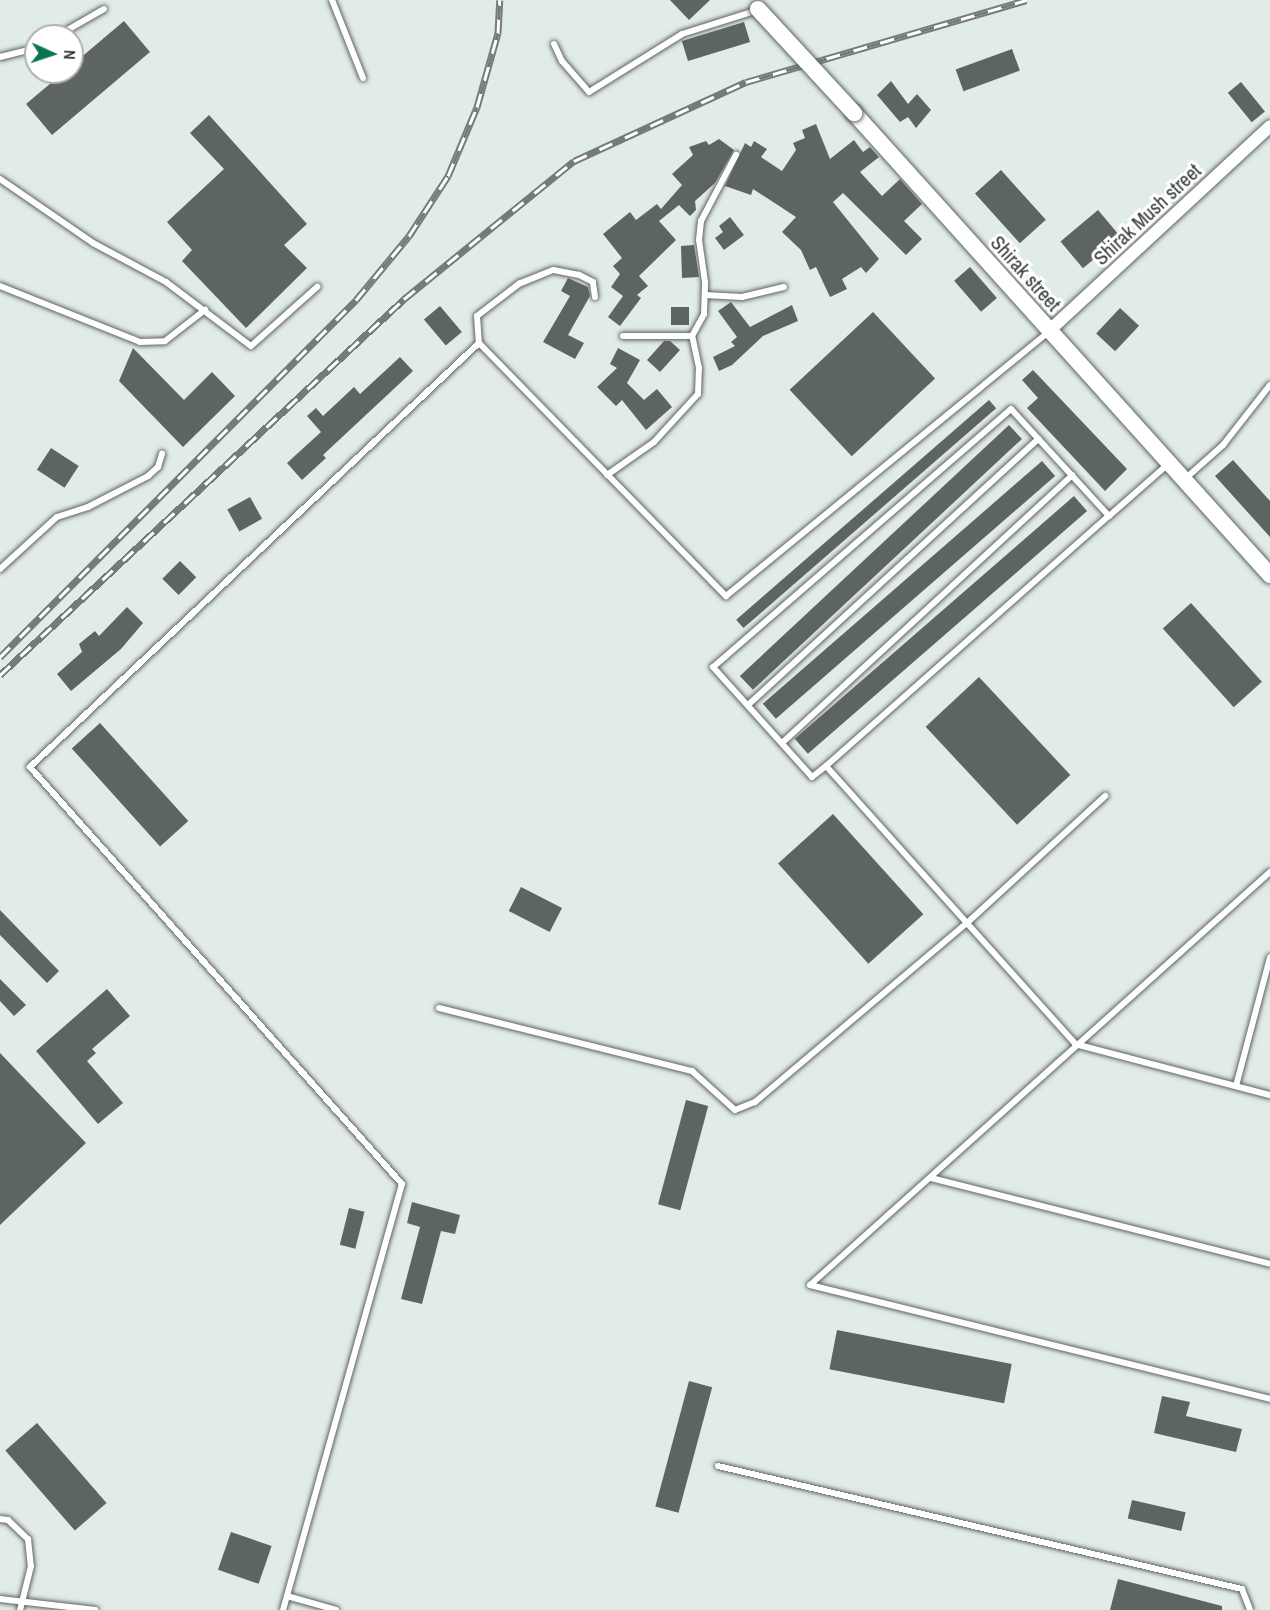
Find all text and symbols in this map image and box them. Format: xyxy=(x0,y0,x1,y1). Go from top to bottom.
north arrow xyxy=(24,24,84,84)
text: N xyxy=(59,50,81,60)
street label: Shirak Mush street xyxy=(1088,158,1206,270)
street label: Shirak street xyxy=(986,230,1066,316)

